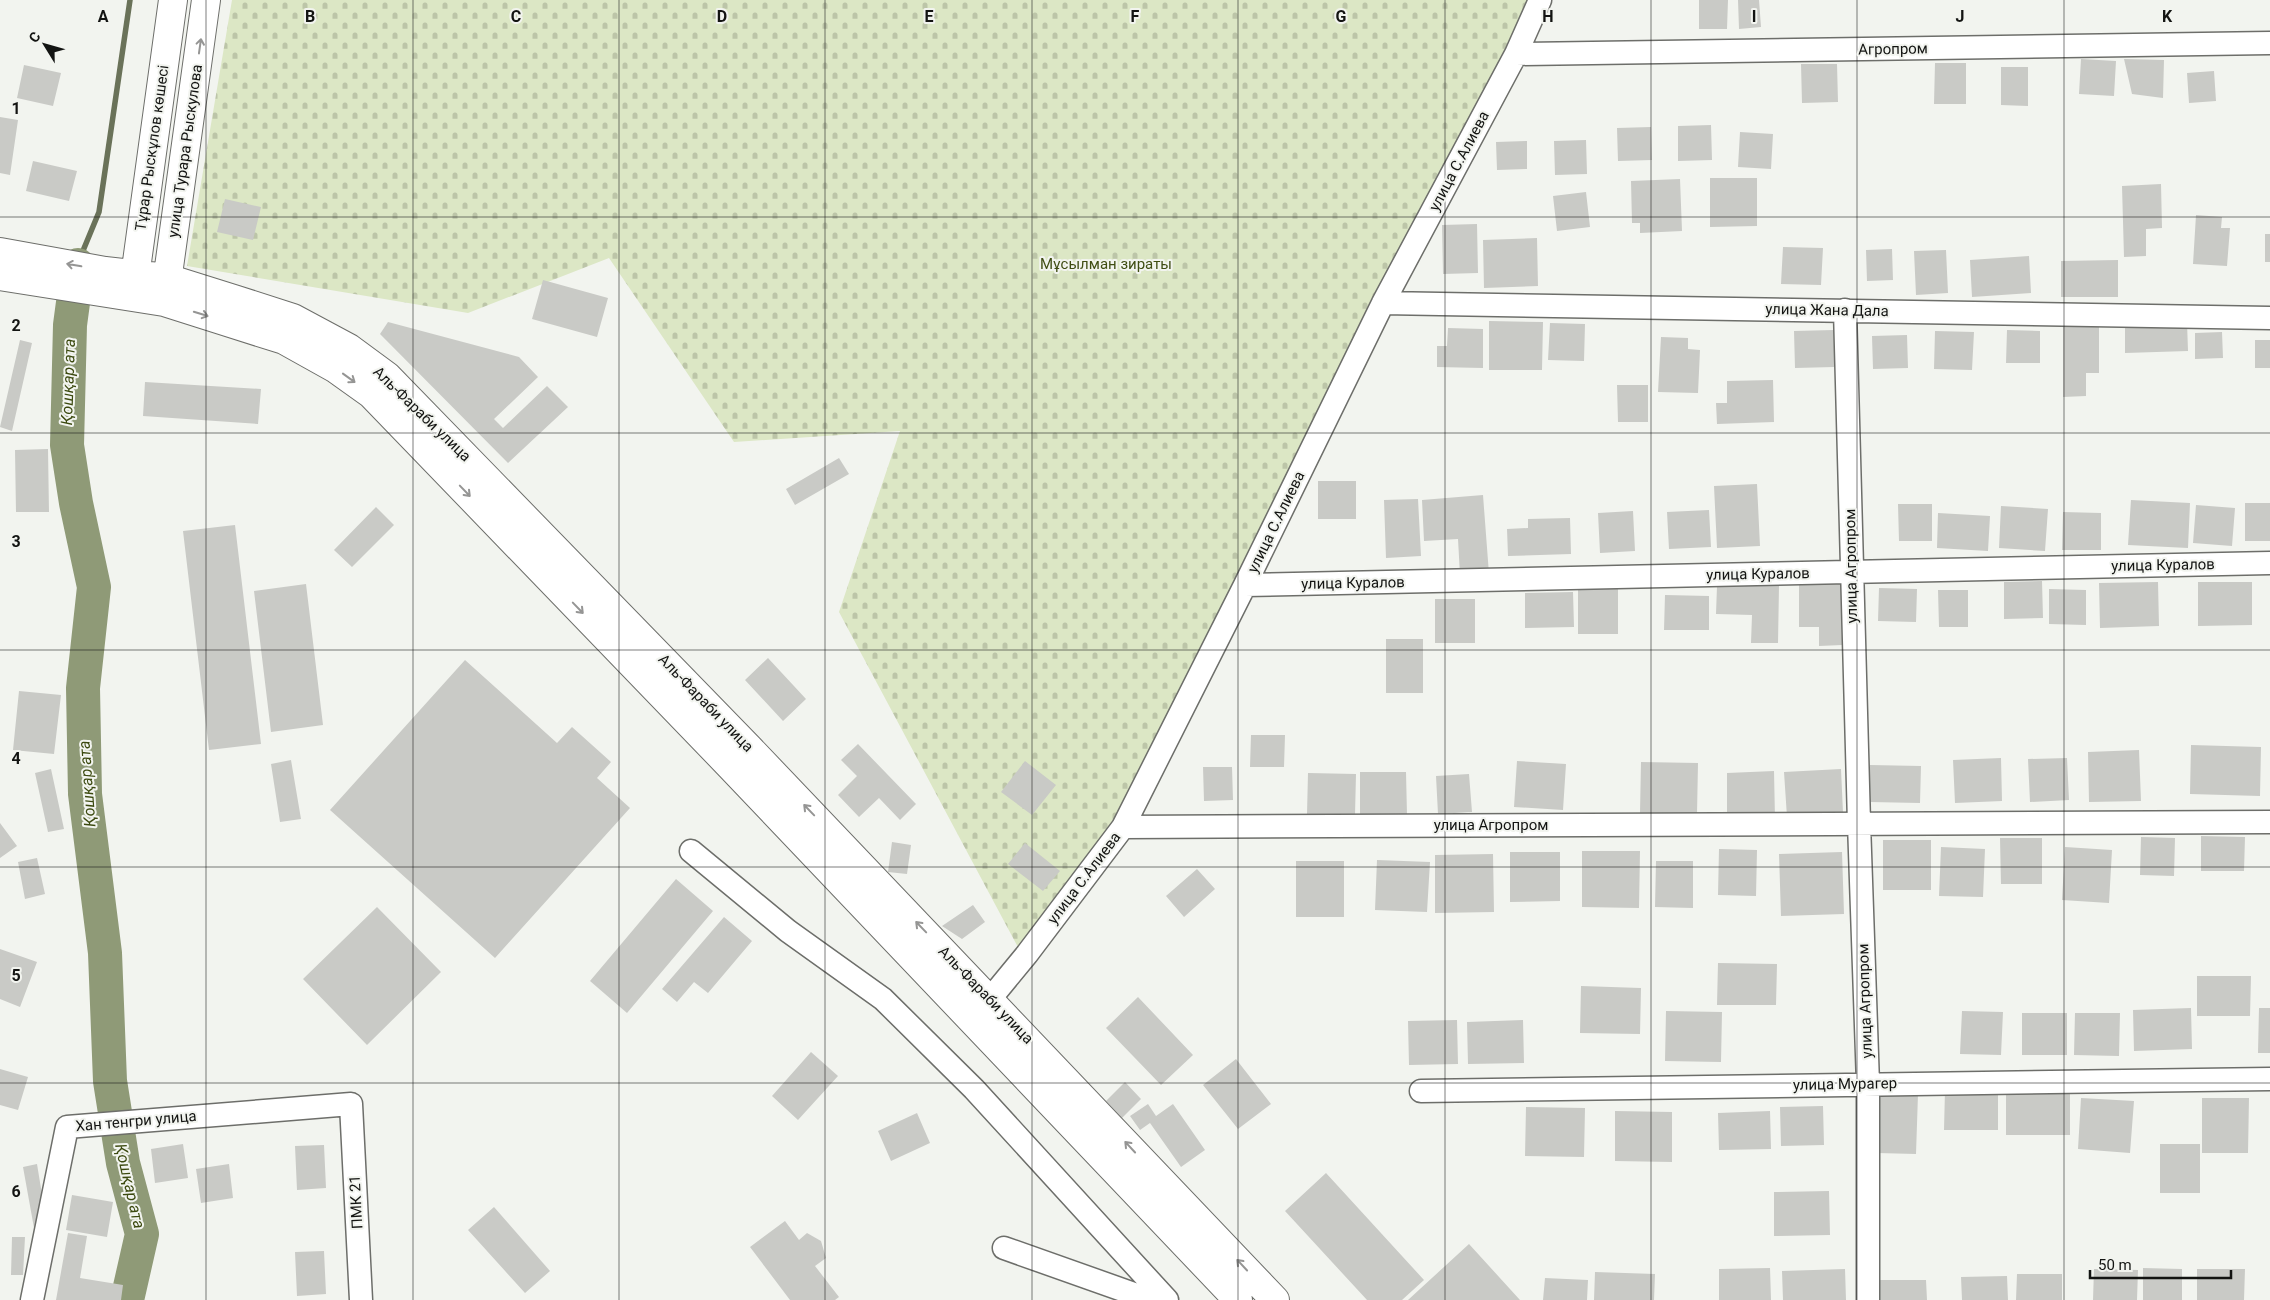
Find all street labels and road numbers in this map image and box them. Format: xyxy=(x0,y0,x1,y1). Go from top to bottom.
street label: Агропром xyxy=(1858,39,1928,59)
street label: улица Турара Рыскулова xyxy=(164,63,206,239)
street label: Тұрар Рыскұлов көшесі xyxy=(131,64,173,232)
street label: улица С.Алиева xyxy=(1425,108,1493,214)
street label: улица Жана Дала xyxy=(1765,300,1889,320)
street label: Аль-Фараби улица xyxy=(369,363,475,465)
street label: улица С.Алиева xyxy=(1244,468,1308,576)
street label: улица Агропром xyxy=(1841,508,1861,624)
street label: улица Куралов xyxy=(2111,555,2215,575)
street label: улица Куралов xyxy=(1706,564,1810,584)
street label: улица Куралов xyxy=(1301,573,1405,593)
street label: Аль-Фараби улица xyxy=(655,650,757,756)
street label: улица Агропром xyxy=(1434,816,1548,834)
street label: улица С.Алиева xyxy=(1044,828,1124,928)
street label: Аль-Фараби улица xyxy=(935,942,1037,1048)
street label: улица Агропром xyxy=(1854,943,1876,1059)
street label: улица Мурагер xyxy=(1793,1074,1897,1094)
street label: Хан тенгри улица xyxy=(75,1107,197,1135)
street label: ПМК 21 xyxy=(346,1175,366,1229)

